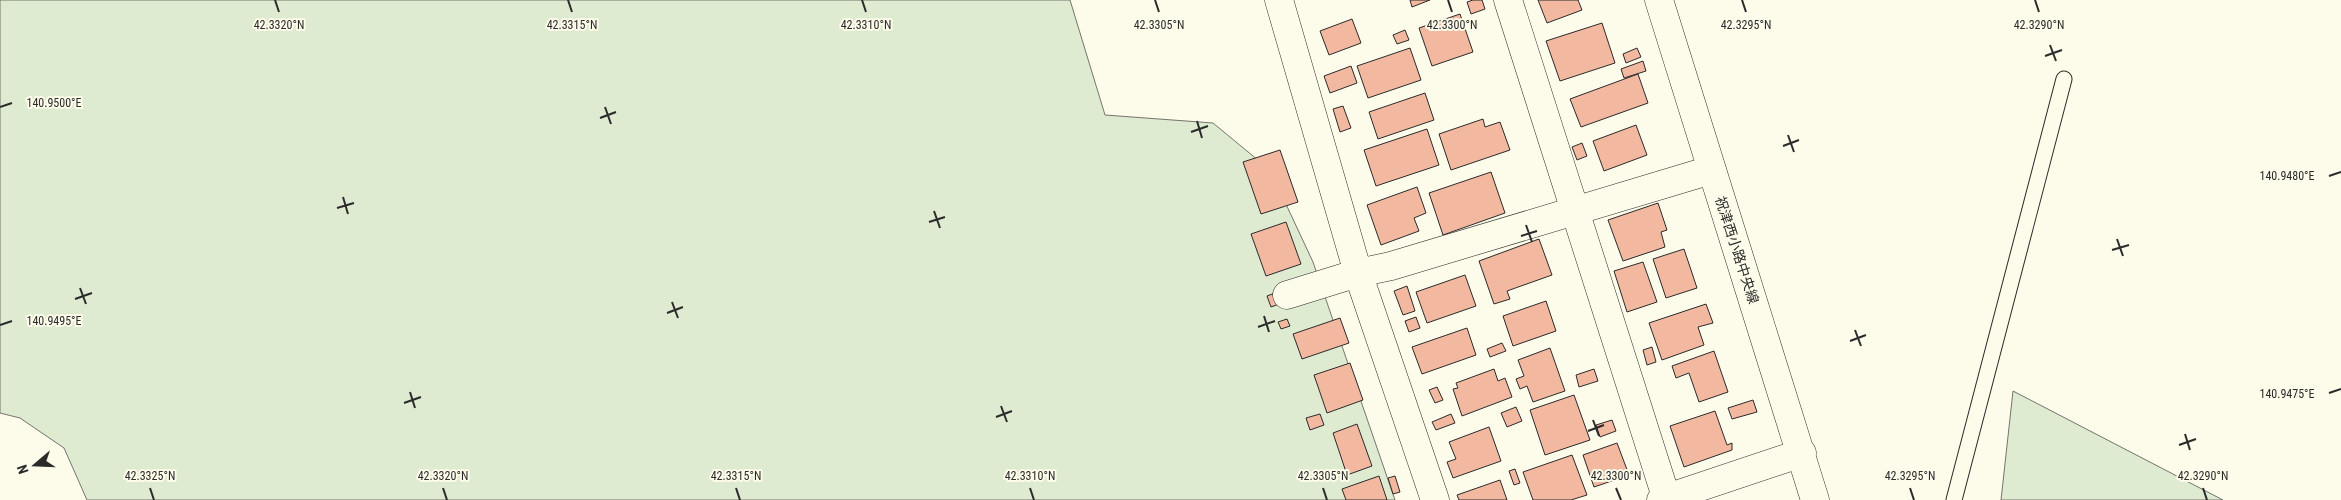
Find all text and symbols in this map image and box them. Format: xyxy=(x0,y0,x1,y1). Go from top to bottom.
text: 42.3320°N xyxy=(254,18,304,32)
text: 42.3315°N xyxy=(547,18,597,32)
text: 42.3310°N xyxy=(841,18,891,32)
text: 42.3305°N xyxy=(1134,18,1184,32)
text: 42.3300°N xyxy=(1427,18,1477,32)
text: 42.3295°N xyxy=(1721,18,1771,32)
text: 42.3290°N xyxy=(2014,18,2064,32)
text: 140.9500°E xyxy=(26,96,82,110)
text: 140.9480°E xyxy=(2259,169,2315,183)
street label: 祝津西小路中央線 xyxy=(1712,194,1762,306)
text: 140.9495°E xyxy=(26,314,82,328)
text: 140.9475°E xyxy=(2259,387,2315,401)
north arrow xyxy=(10,440,60,490)
text: N xyxy=(14,463,32,476)
text: 42.3325°N xyxy=(125,469,175,483)
text: 42.3320°N xyxy=(418,469,468,483)
text: 42.3315°N xyxy=(711,469,761,483)
text: 42.3310°N xyxy=(1005,469,1055,483)
text: 42.3305°N xyxy=(1298,469,1348,483)
text: 42.3300°N xyxy=(1591,469,1641,483)
text: 42.3295°N xyxy=(1885,469,1935,483)
text: 42.3290°N xyxy=(2178,469,2228,483)

